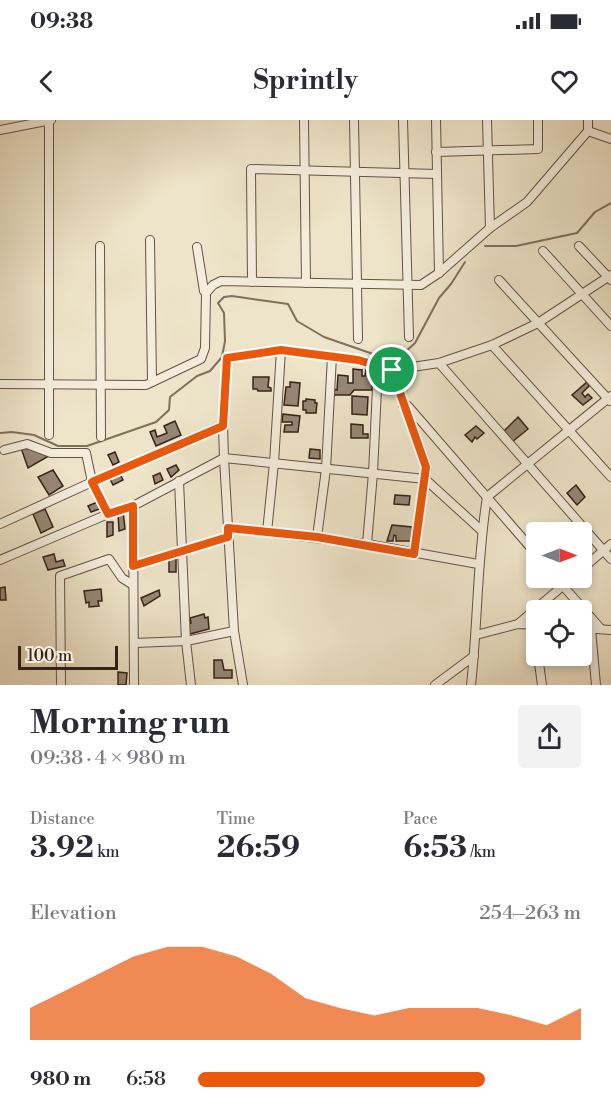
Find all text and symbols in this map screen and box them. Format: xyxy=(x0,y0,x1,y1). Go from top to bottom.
text: 09:38 xyxy=(30,8,93,35)
text: Sprintly xyxy=(253,64,358,98)
icon: back xyxy=(30,65,63,98)
icon: heart xyxy=(548,65,581,98)
pin xyxy=(366,344,417,395)
icon: arrive xyxy=(375,353,408,386)
north arrow xyxy=(526,522,592,588)
map controls xyxy=(526,522,592,666)
button: locate xyxy=(526,600,592,666)
scale bar xyxy=(18,643,118,670)
text: 100 m xyxy=(27,646,72,666)
text: Morning run xyxy=(30,703,230,744)
button: share xyxy=(518,705,581,768)
text: 09:38 · 4 × 980 m xyxy=(30,746,186,771)
text: Distance xyxy=(30,809,95,829)
text: Time xyxy=(217,809,255,829)
text: Pace xyxy=(403,809,438,829)
text: 3.92 xyxy=(30,829,94,867)
text: 26:59 xyxy=(217,829,300,867)
text: 6:53 xyxy=(403,829,467,867)
text: km xyxy=(94,842,120,862)
text: /km xyxy=(467,842,496,862)
text: Elevation xyxy=(30,901,117,926)
text: 254–263 m xyxy=(479,901,581,926)
text: 980 m xyxy=(30,1067,91,1092)
text: 6:58 xyxy=(126,1067,166,1092)

